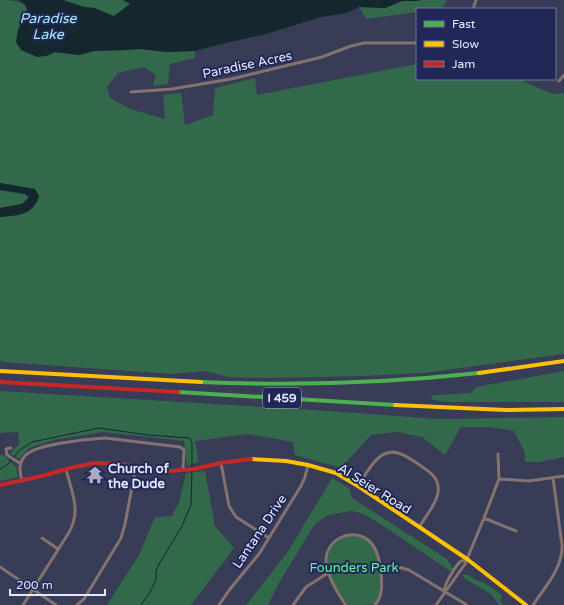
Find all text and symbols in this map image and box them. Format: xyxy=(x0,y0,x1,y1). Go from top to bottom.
legend xyxy=(416,8,556,80)
water label: Paradise Lake xyxy=(19,10,78,43)
text: Fast xyxy=(452,17,476,31)
text: Slow xyxy=(452,37,479,51)
street label: Paradise Acres xyxy=(201,48,294,82)
text: Jam xyxy=(452,57,475,71)
road number: I 459 xyxy=(263,388,301,408)
street label: Al Seier Road xyxy=(335,460,414,518)
place label: Church of the Dude xyxy=(107,461,170,492)
temple icon: Church of the Dude xyxy=(85,465,105,485)
street label: Lantana Drive xyxy=(229,492,290,571)
park label: Founders Park xyxy=(309,560,399,576)
scale bar xyxy=(10,571,105,597)
text: 200 m xyxy=(16,578,53,592)

